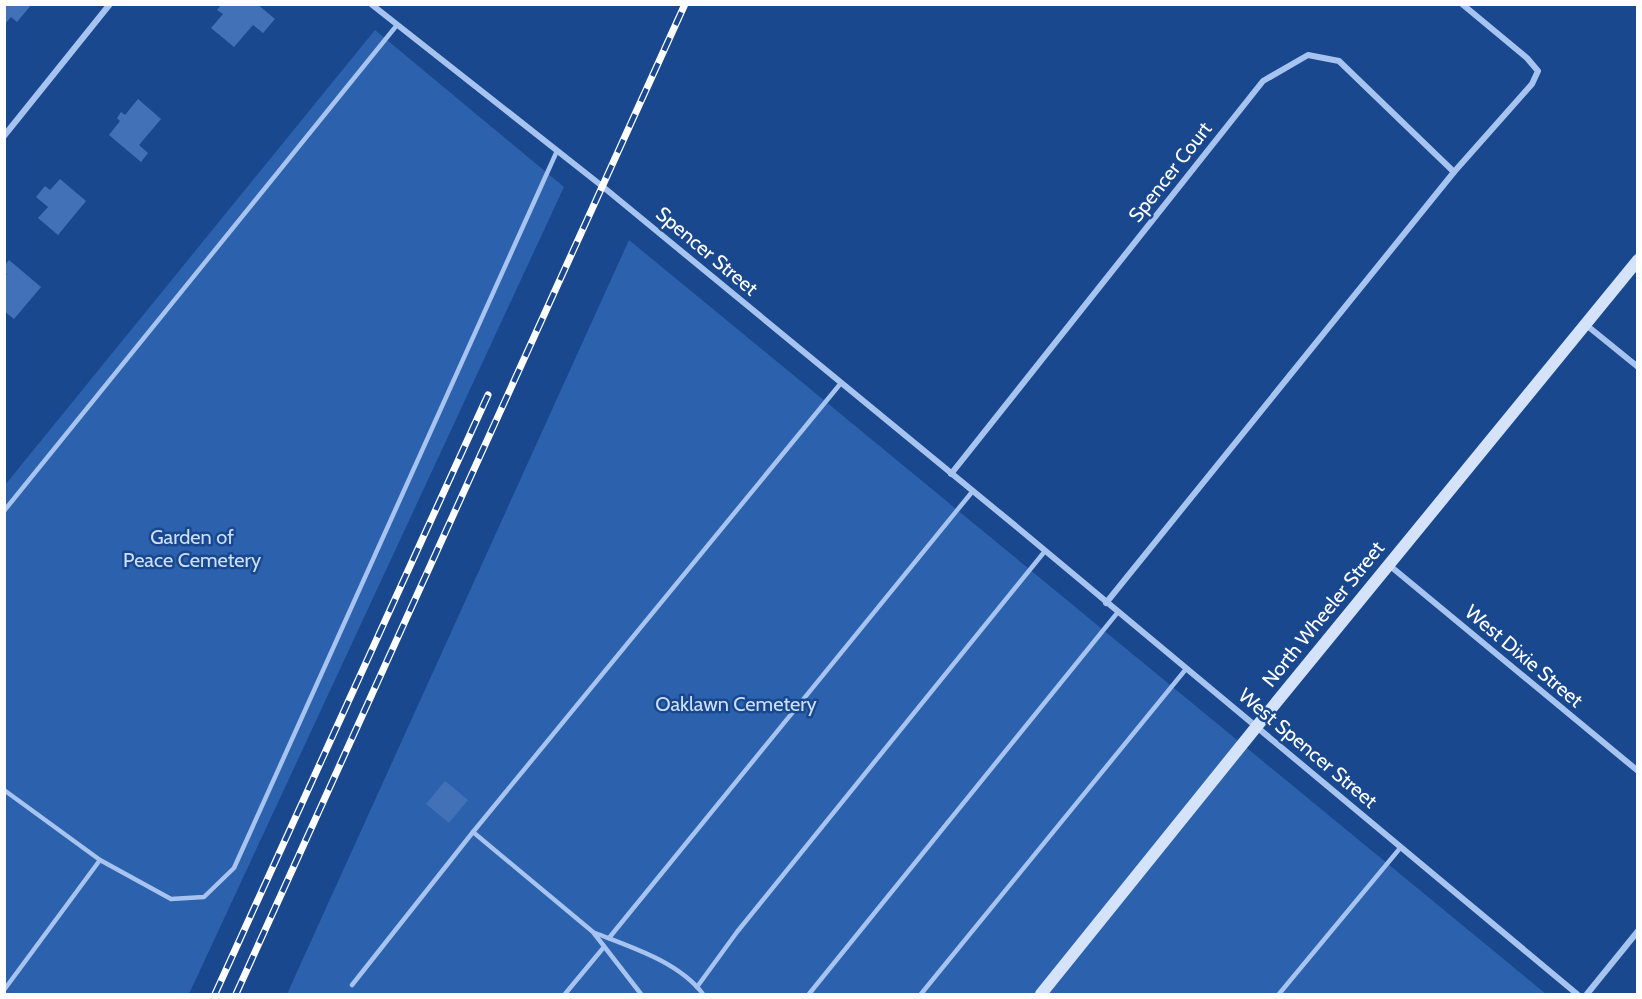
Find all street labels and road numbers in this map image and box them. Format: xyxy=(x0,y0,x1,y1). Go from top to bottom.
street label: Spencer Court xyxy=(1123,117,1217,227)
street label: Spencer Street xyxy=(651,201,763,301)
street label: North Wheeler Street xyxy=(1257,536,1389,692)
street label: West Dixie Street xyxy=(1460,600,1588,712)
street label: West Spencer Street xyxy=(1234,683,1382,813)

